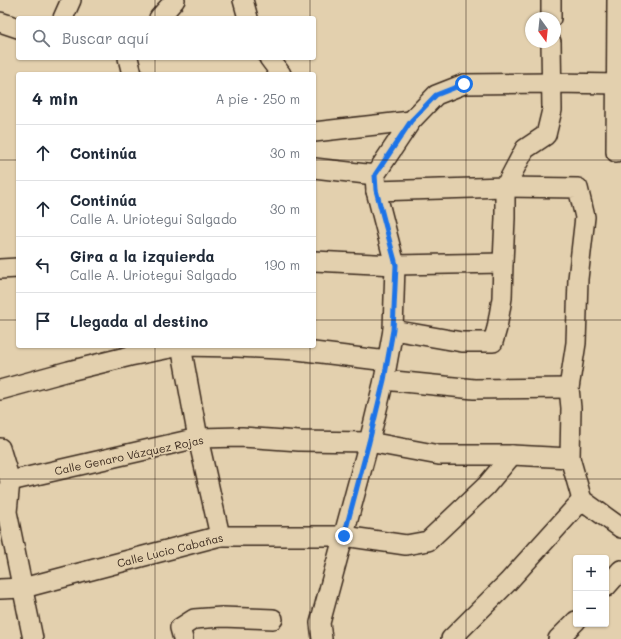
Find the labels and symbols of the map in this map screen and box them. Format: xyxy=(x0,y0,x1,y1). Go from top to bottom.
north arrow xyxy=(525,12,561,48)
route start xyxy=(455,75,473,93)
street label: Calle Genaro Vázquez Rojas xyxy=(53,432,205,478)
route end xyxy=(335,527,353,545)
street label: Calle Lucio Cabañas xyxy=(115,530,225,570)

